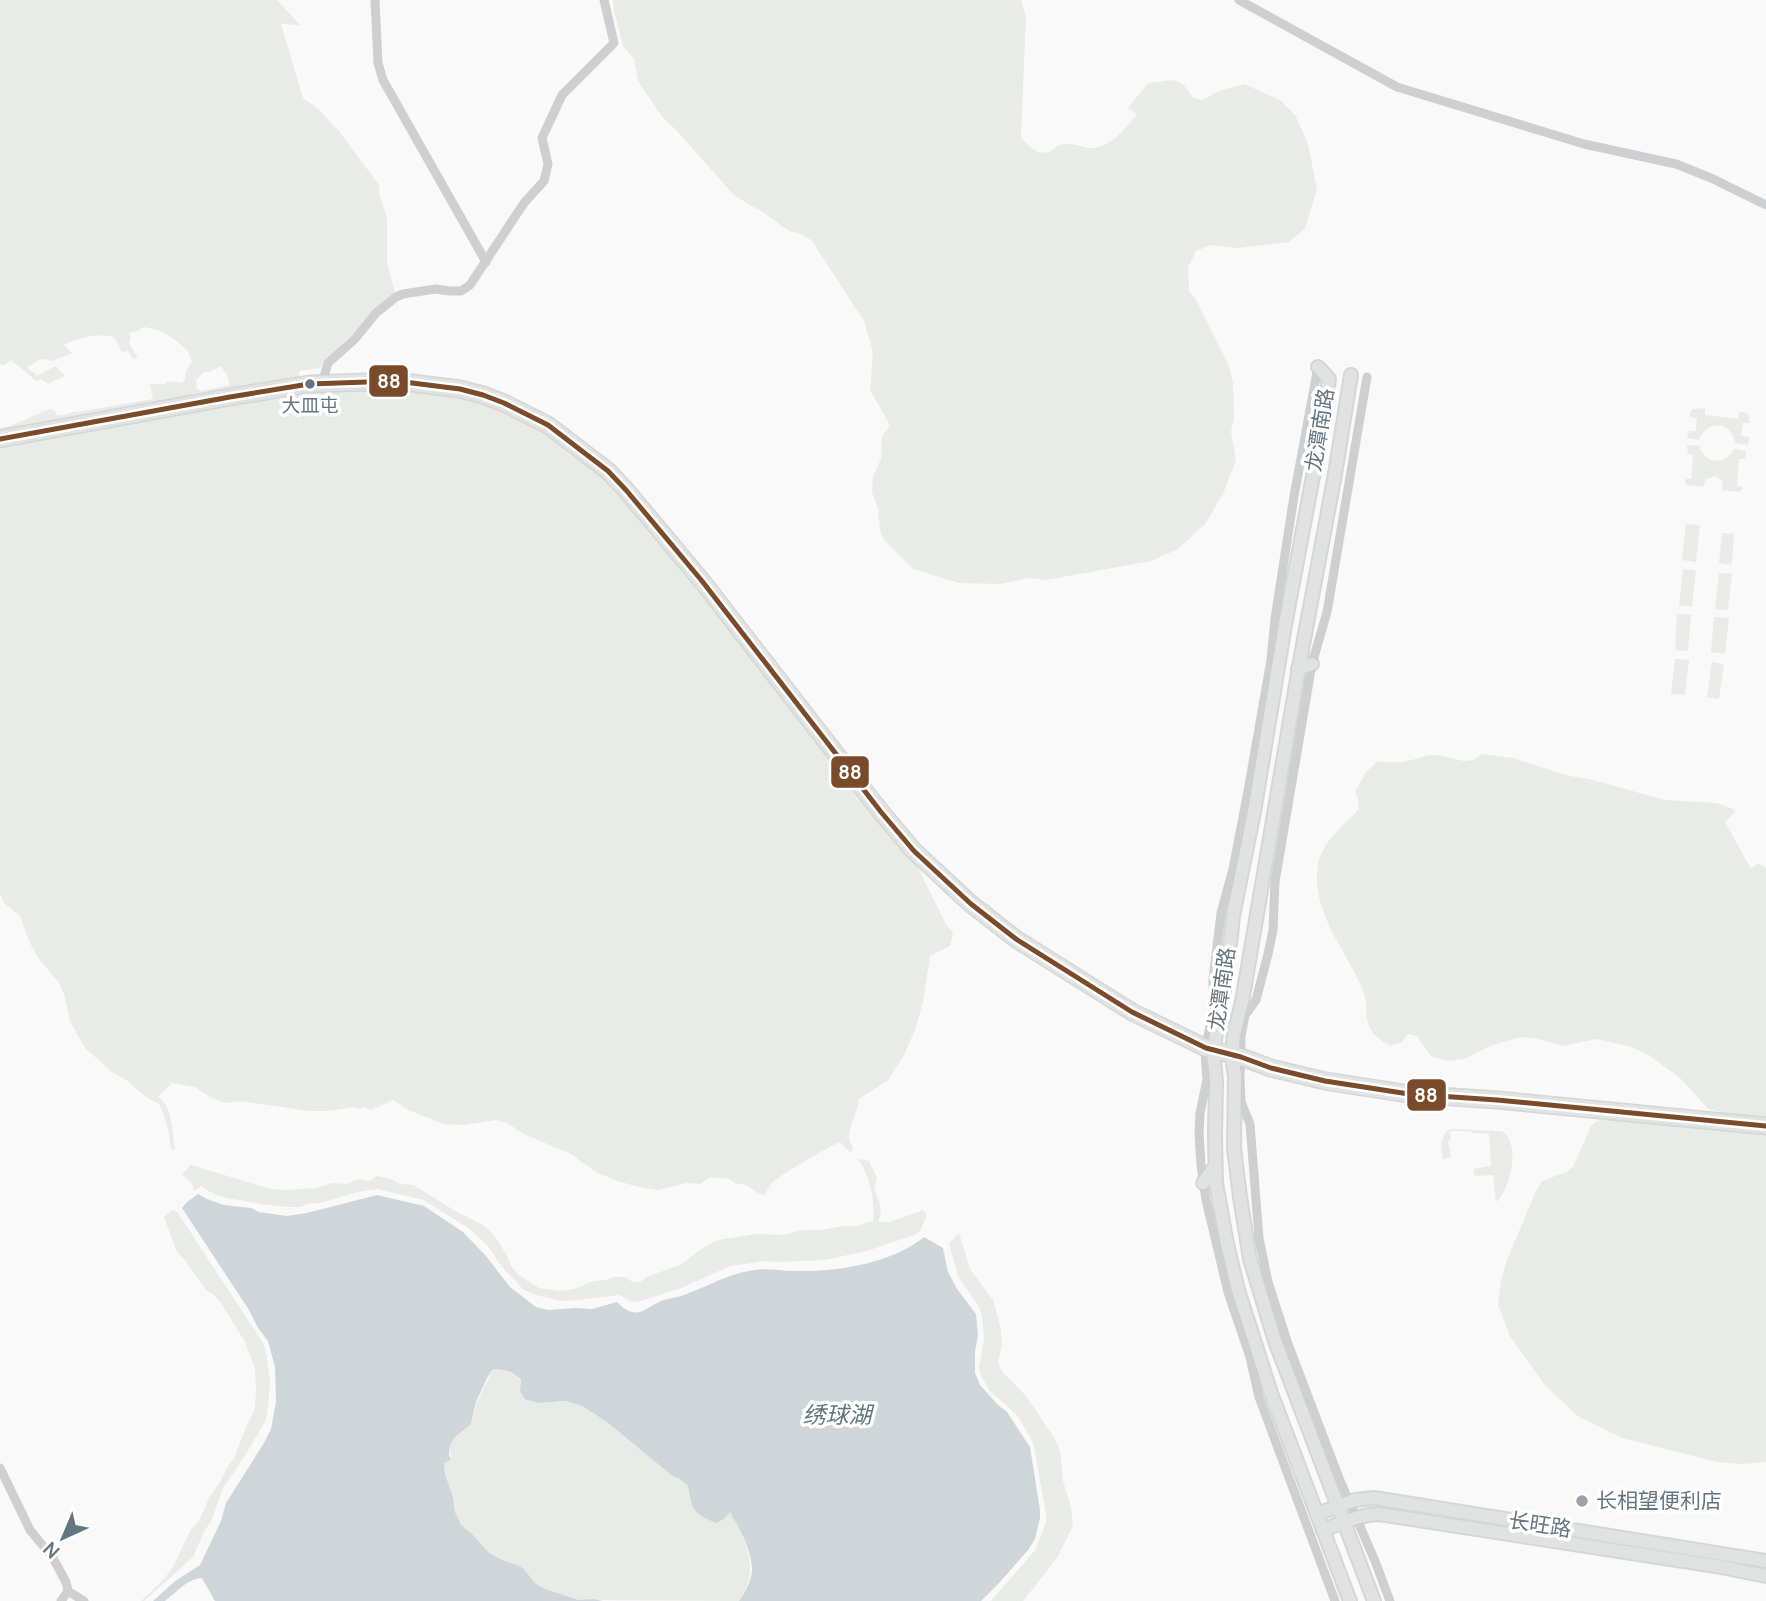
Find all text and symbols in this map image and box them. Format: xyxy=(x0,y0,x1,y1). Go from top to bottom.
line badge: 88 xyxy=(368,364,409,398)
text: 88 xyxy=(377,368,401,394)
marker: 大皿屯 xyxy=(303,377,317,391)
street label: 龙潭南路 xyxy=(1299,386,1339,474)
place label: 大皿屯 xyxy=(281,392,339,418)
line badge: 88 xyxy=(830,755,870,789)
text: 88 xyxy=(838,759,862,785)
street label: 龙潭南路 xyxy=(1201,945,1241,1032)
line badge: 88 xyxy=(1406,1078,1447,1112)
text: 88 xyxy=(1414,1082,1438,1108)
water label: 绣球湖 xyxy=(803,1398,875,1430)
place label: 长相望便利店 xyxy=(1596,1486,1722,1514)
marker: 长相望便利店 xyxy=(1574,1493,1590,1509)
north arrow xyxy=(28,1503,98,1573)
street label: 长旺路 xyxy=(1507,1505,1573,1543)
text: N xyxy=(37,1536,65,1564)

